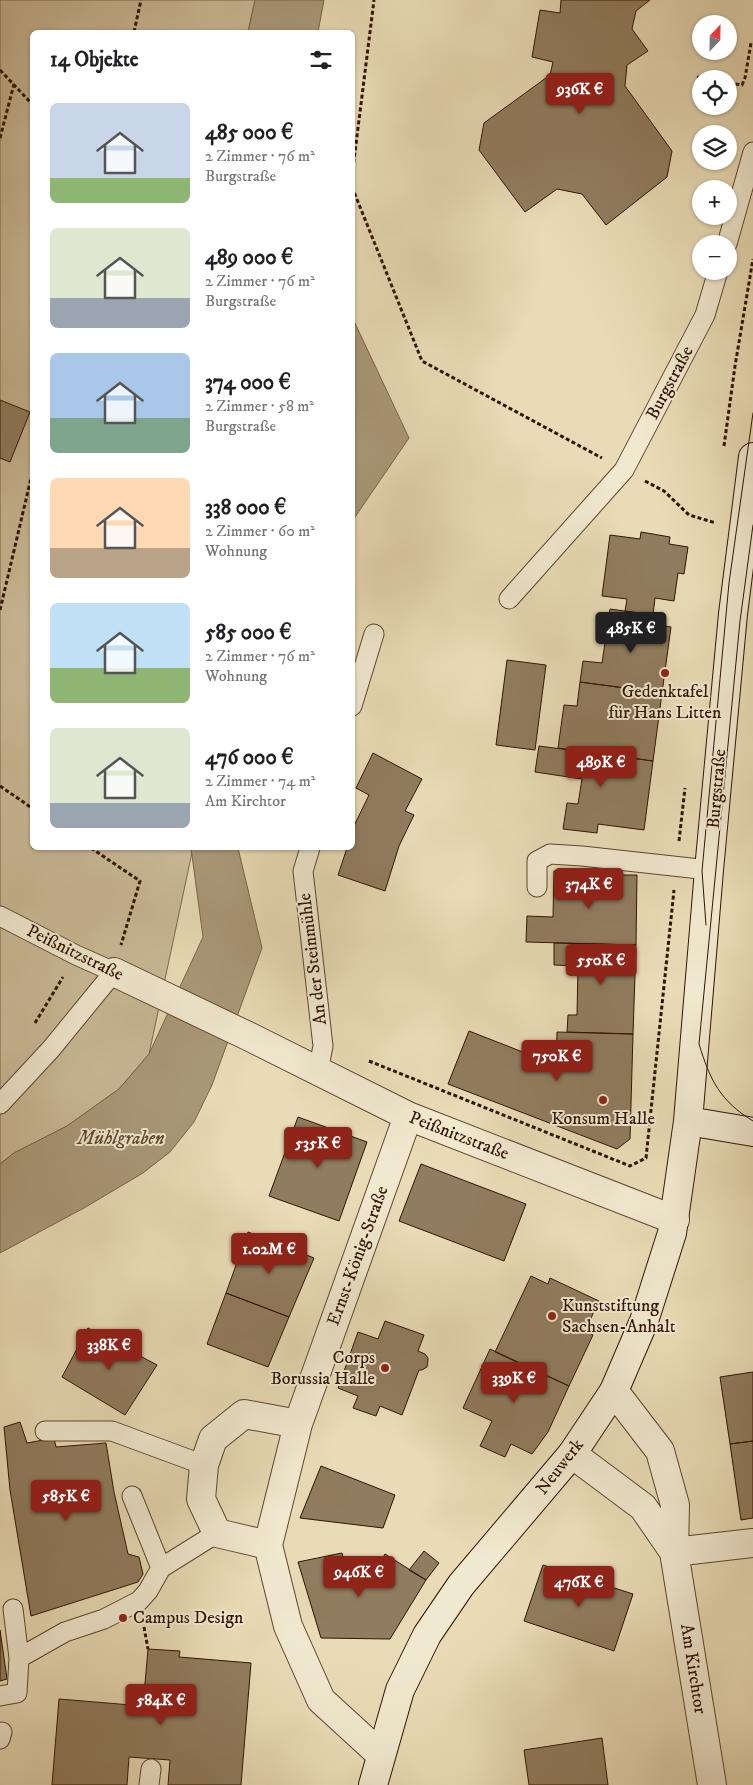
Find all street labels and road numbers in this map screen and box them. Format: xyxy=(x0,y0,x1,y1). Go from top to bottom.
street label: Burgstraße xyxy=(642,343,698,423)
street label: Burgstraße xyxy=(703,748,731,830)
street label: An der Steinmühle xyxy=(294,892,332,1026)
street label: Peißnitzstraße xyxy=(23,920,127,986)
street label: Peißnitzstraße xyxy=(406,1107,512,1165)
street label: Ernst-König-Straße xyxy=(323,1183,393,1329)
street label: Neuwerk xyxy=(531,1435,589,1499)
street label: Am Kirchtor xyxy=(675,1622,711,1716)

